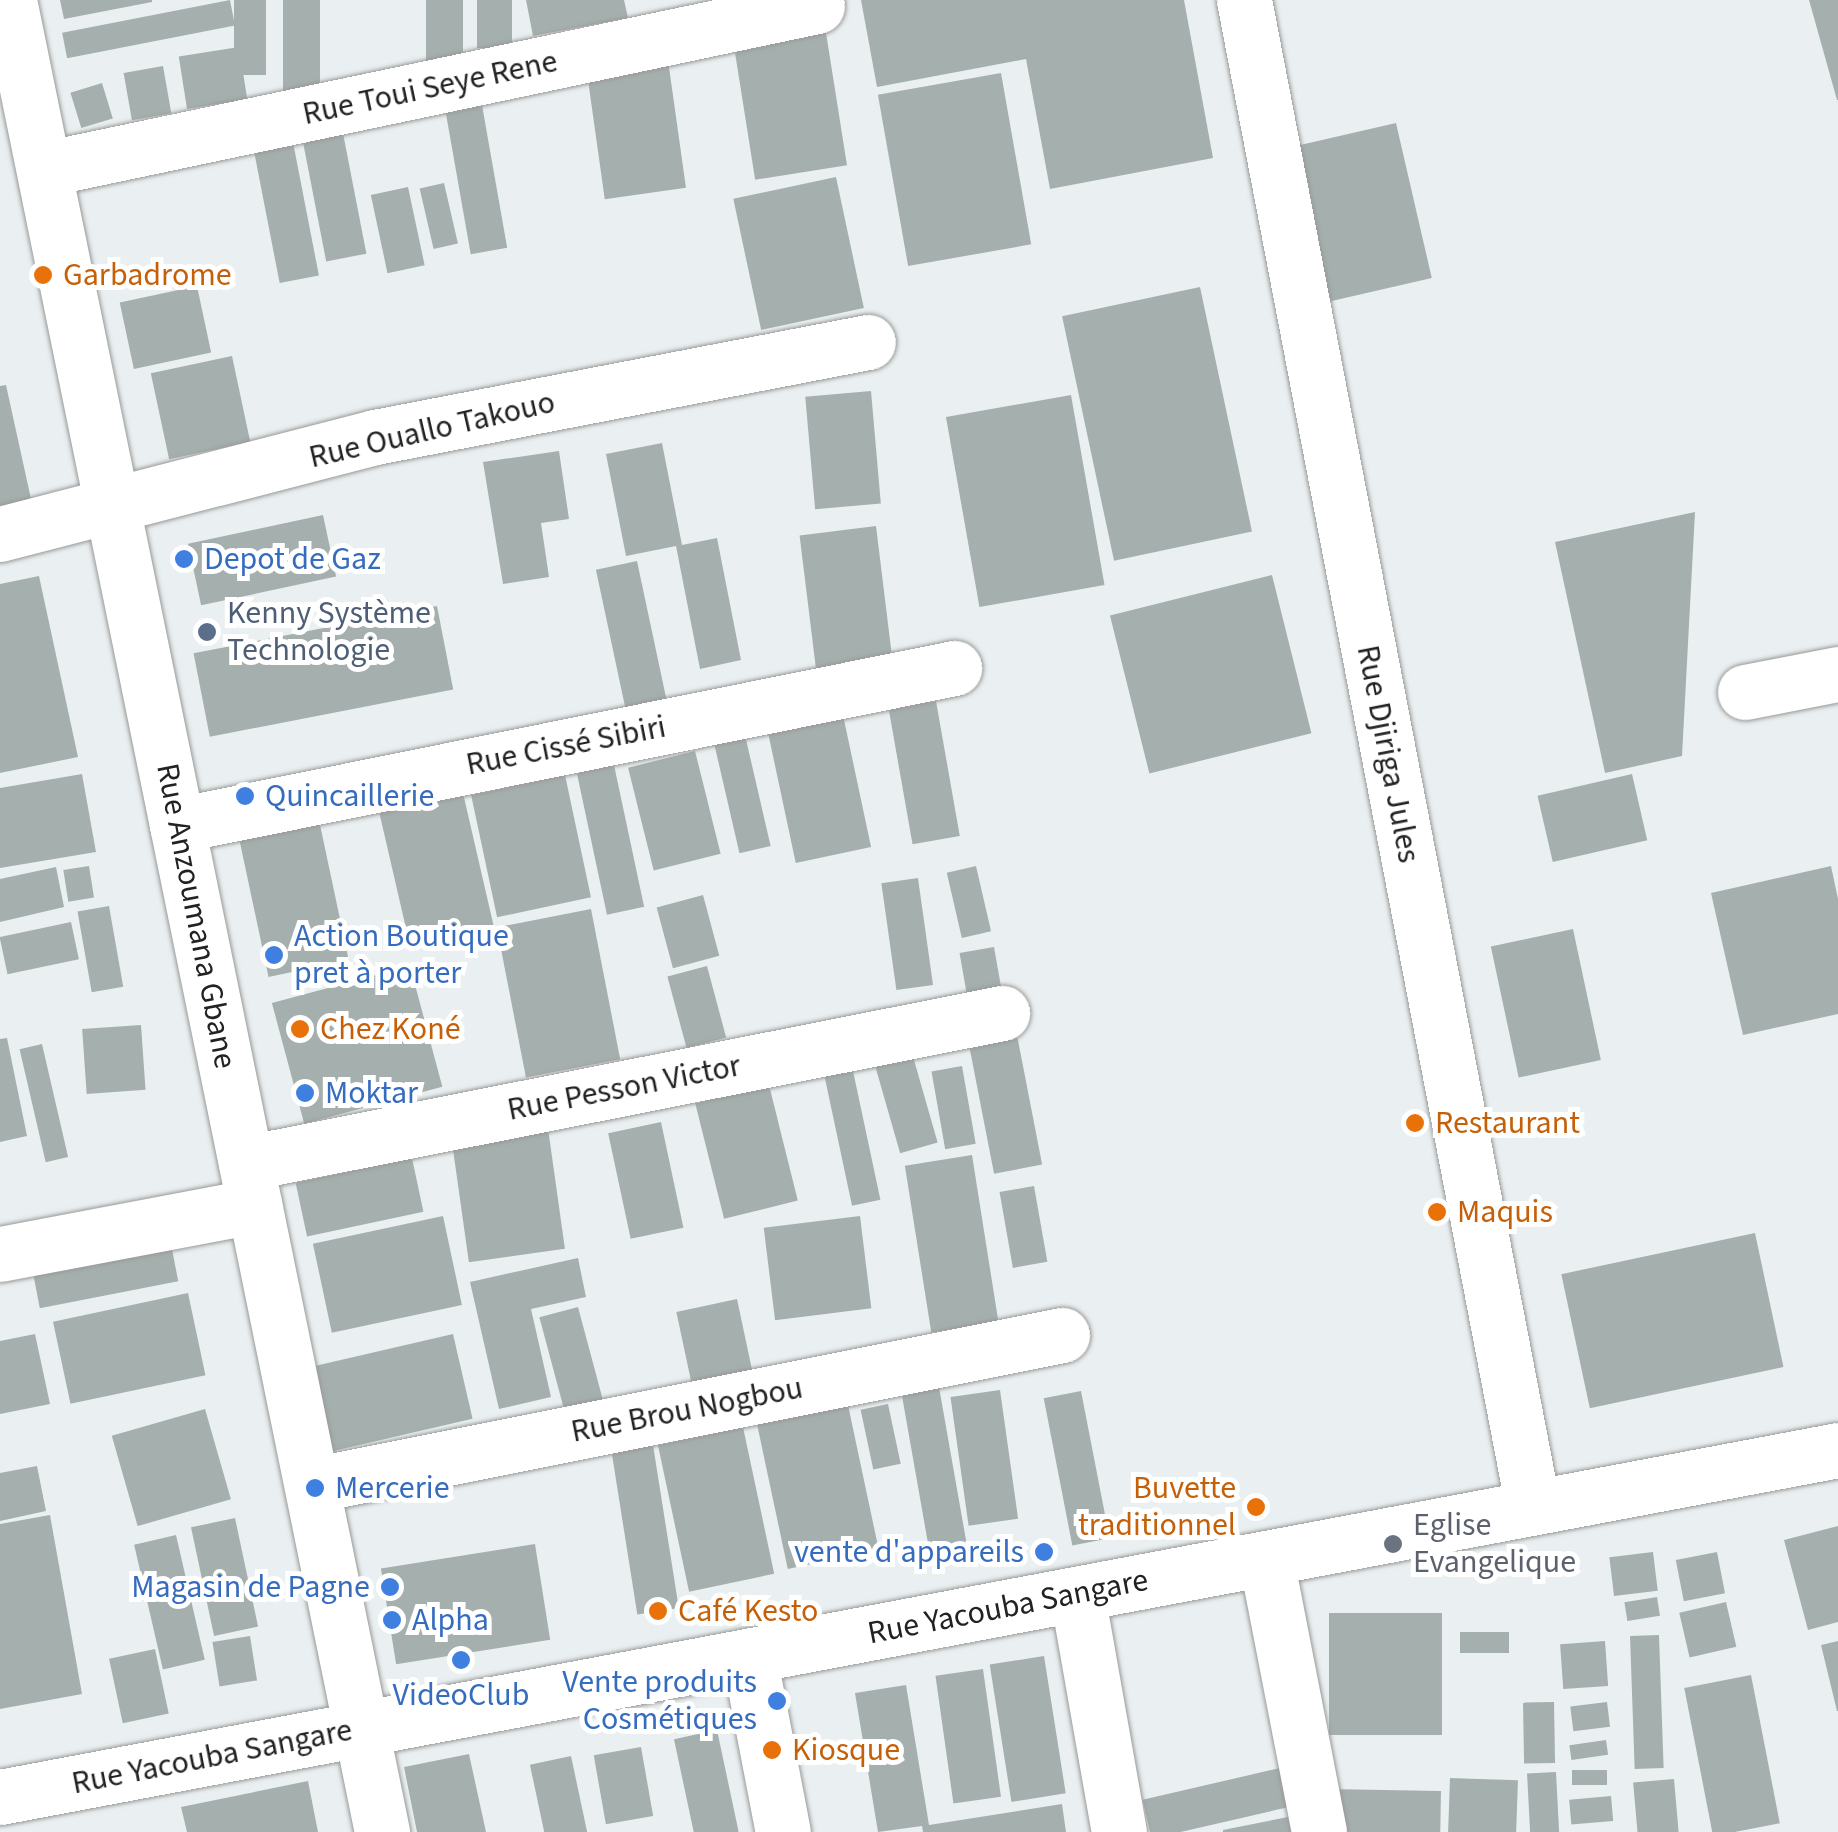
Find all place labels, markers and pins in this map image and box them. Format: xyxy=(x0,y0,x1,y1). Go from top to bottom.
place label: Garbadrome xyxy=(63,256,232,294)
marker: Garbadrome xyxy=(32,264,54,286)
place label: Depot de Gaz xyxy=(204,540,381,578)
marker: Depot de Gaz xyxy=(173,548,195,570)
place label: Kenny Système Technologie xyxy=(227,595,431,670)
marker: Kenny Système Technologie xyxy=(196,621,218,643)
place label: Quincaillerie xyxy=(265,777,434,815)
marker: Quincaillerie xyxy=(234,785,256,807)
place label: Action Boutique pret à porter xyxy=(294,918,509,993)
marker: Action Boutique pret à porter xyxy=(263,944,285,966)
place label: Chez Koné xyxy=(320,1010,461,1048)
marker: Chez Koné xyxy=(289,1018,311,1040)
place label: Moktar xyxy=(325,1074,418,1112)
marker: Moktar xyxy=(294,1082,316,1104)
place label: Restaurant xyxy=(1435,1104,1580,1142)
marker: Restaurant xyxy=(1404,1112,1426,1134)
place label: Maquis xyxy=(1457,1193,1553,1231)
marker: Maquis xyxy=(1426,1201,1448,1223)
place label: Mercerie xyxy=(335,1469,450,1507)
place label: Buvette traditionnel xyxy=(1078,1470,1236,1545)
marker: Mercerie xyxy=(304,1477,326,1499)
marker: Buvette traditionnel xyxy=(1245,1496,1267,1518)
place label: Eglise Evangelique xyxy=(1413,1507,1576,1582)
place label: vente d'appareils xyxy=(794,1533,1024,1571)
marker: Eglise Evangelique xyxy=(1382,1533,1404,1555)
marker: vente d'appareils xyxy=(1033,1541,1055,1563)
place label: Magasin de Pagne xyxy=(131,1568,370,1606)
marker: Magasin de Pagne xyxy=(379,1576,401,1598)
place label: Café Kesto xyxy=(678,1592,818,1630)
marker: Café Kesto xyxy=(647,1600,669,1622)
place label: Alpha xyxy=(412,1601,489,1639)
marker: Alpha xyxy=(381,1609,403,1631)
marker: VideoClub xyxy=(450,1649,472,1671)
place label: Vente produits Cosmétiques xyxy=(562,1664,757,1739)
place label: VideoClub xyxy=(393,1676,529,1714)
marker: Vente produits Cosmétiques xyxy=(766,1690,788,1712)
place label: Kiosque xyxy=(792,1731,900,1769)
marker: Kiosque xyxy=(761,1739,783,1761)

